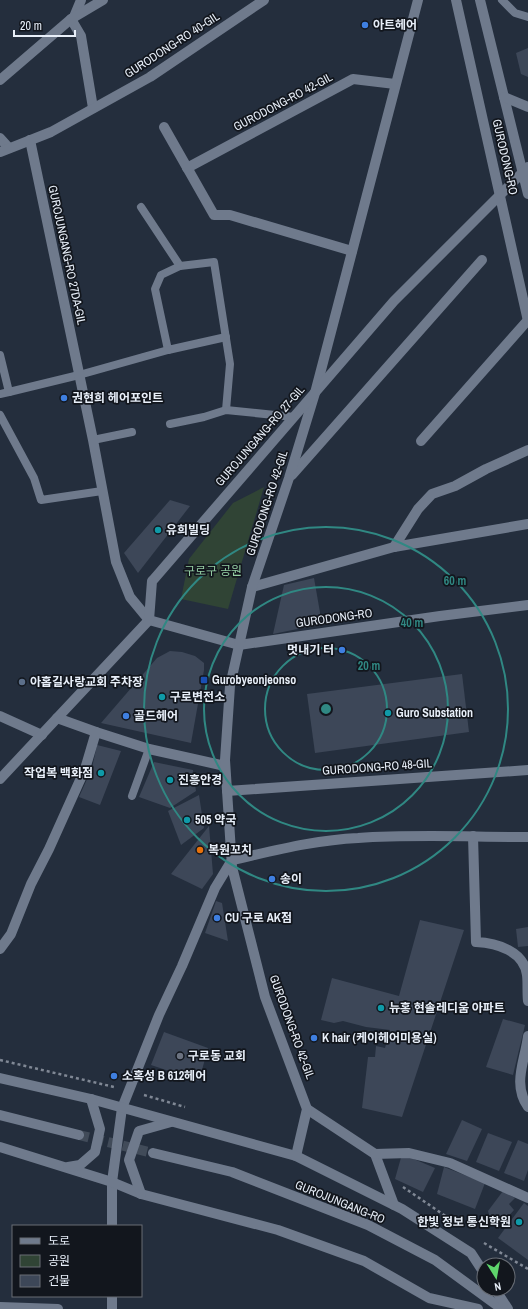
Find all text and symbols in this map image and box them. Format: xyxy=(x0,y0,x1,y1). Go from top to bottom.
street label: GURODONG-RO 40-GIL xyxy=(122,8,223,82)
scale bar xyxy=(14,12,75,38)
place label: 아트헤어 xyxy=(373,17,417,33)
text: 20 m xyxy=(20,18,42,34)
marker: 아트헤어 xyxy=(360,20,370,30)
street label: GURODONG-RO 42-GIL xyxy=(231,69,336,135)
street label: GURODONG-RO xyxy=(489,118,522,197)
street label: GUROJUNGANG-RO 27DA-GIL xyxy=(44,184,90,327)
street label: GUROJUNGANG-RO 27-GIL xyxy=(212,382,309,490)
place label: 권현희 헤어포인트 xyxy=(72,390,163,406)
marker: 권현희 헤어포인트 xyxy=(59,393,69,403)
street label: GURODONG-RO 42-GIL xyxy=(242,448,292,558)
place label: 유희빌딩 xyxy=(166,522,210,538)
marker: 유희빌딩 xyxy=(153,525,163,535)
park label: 구로구 공원 xyxy=(184,563,242,579)
text: 60 m xyxy=(444,573,466,589)
street label: GURODONG-RO xyxy=(295,605,374,631)
text: 40 m xyxy=(401,615,423,631)
place label: 멋내기 터 xyxy=(287,642,334,658)
marker: 멋내기 터 xyxy=(337,645,347,655)
text: 20 m xyxy=(358,658,380,674)
place label: Gurobyeonjeonso xyxy=(212,672,296,688)
place label: 아홉길사랑교회 주차장 xyxy=(30,674,143,690)
marker: Gurobyeonjeonso xyxy=(199,675,209,685)
marker: 아홉길사랑교회 주차장 xyxy=(17,677,27,687)
place label: 구로변전소 xyxy=(170,689,225,705)
marker: 구로변전소 xyxy=(157,692,167,702)
centre of rings xyxy=(319,702,333,716)
place label: Guro Substation xyxy=(396,705,473,721)
place label: 골드헤어 xyxy=(134,708,178,724)
marker: Guro Substation xyxy=(383,708,393,718)
marker: 골드헤어 xyxy=(121,711,131,721)
street label: GURODONG-RO 48-GIL xyxy=(322,755,433,779)
place label: 작업복 백화점 xyxy=(24,765,93,781)
marker: 작업복 백화점 xyxy=(96,768,106,778)
place label: 진흥안경 xyxy=(178,772,222,788)
marker: 진흥안경 xyxy=(165,775,175,785)
place label: 505 약국 xyxy=(195,812,236,828)
marker: 505 약국 xyxy=(182,815,192,825)
place label: 복원꼬치 xyxy=(208,842,252,858)
marker: 복원꼬치 xyxy=(195,845,205,855)
place label: 송이 xyxy=(280,871,302,887)
marker: 송이 xyxy=(267,874,277,884)
place label: CU 구로 AK점 xyxy=(225,910,292,926)
marker: CU 구로 AK점 xyxy=(212,913,222,923)
street label: GURODONG-RO 42-GIL xyxy=(266,973,318,1082)
place label: 뉴홍 현솔레디움 아파트 xyxy=(389,1000,505,1016)
marker: 뉴홍 현솔레디움 아파트 xyxy=(376,1003,386,1013)
place label: K hair (케이헤어미용실) xyxy=(322,1030,436,1046)
marker: K hair (케이헤어미용실) xyxy=(309,1033,319,1043)
place label: 구로동 교회 xyxy=(188,1048,246,1064)
marker: 구로동 교회 xyxy=(175,1051,185,1061)
place label: 소혹성 B 612헤어 xyxy=(122,1068,206,1084)
marker: 소혹성 B 612헤어 xyxy=(109,1071,119,1081)
street label: GUROJUNGANG-RO xyxy=(293,1177,388,1227)
place label: 한빛 정보 통신학원 xyxy=(417,1214,511,1230)
marker: 한빛 정보 통신학원 xyxy=(514,1217,524,1227)
legend xyxy=(12,1225,142,1297)
text: 도로 xyxy=(48,1233,70,1249)
text: 공원 xyxy=(48,1253,70,1269)
north arrow xyxy=(476,1257,516,1297)
text: 건물 xyxy=(48,1273,70,1289)
text: N xyxy=(493,1279,502,1294)

